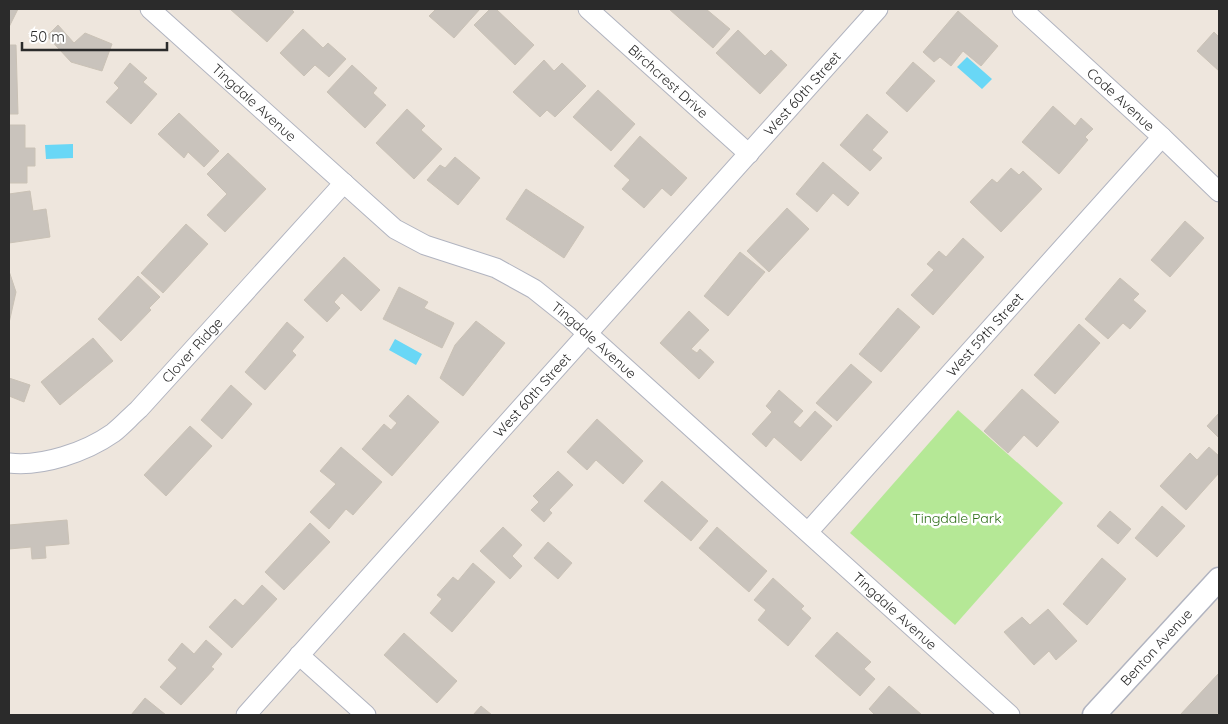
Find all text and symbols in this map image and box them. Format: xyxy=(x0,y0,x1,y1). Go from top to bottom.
scale bar xyxy=(22,20,168,52)
text: 50 m xyxy=(30,27,65,46)
street label: Birchcrest Drive xyxy=(624,41,712,122)
street label: West 60th Street xyxy=(760,48,845,140)
street label: Tingdale Avenue xyxy=(208,60,300,145)
street label: Code Avenue xyxy=(1083,64,1159,135)
street label: West 59th Street xyxy=(943,289,1027,380)
street label: Tingdale Avenue xyxy=(548,297,640,383)
street label: Clover Ridge xyxy=(158,314,227,387)
street label: West 60th Street xyxy=(490,349,575,441)
park label: Tingdale Park xyxy=(912,509,1002,527)
street label: Tingdale Avenue xyxy=(849,568,941,654)
street label: Benton Avenue xyxy=(1116,605,1196,689)

